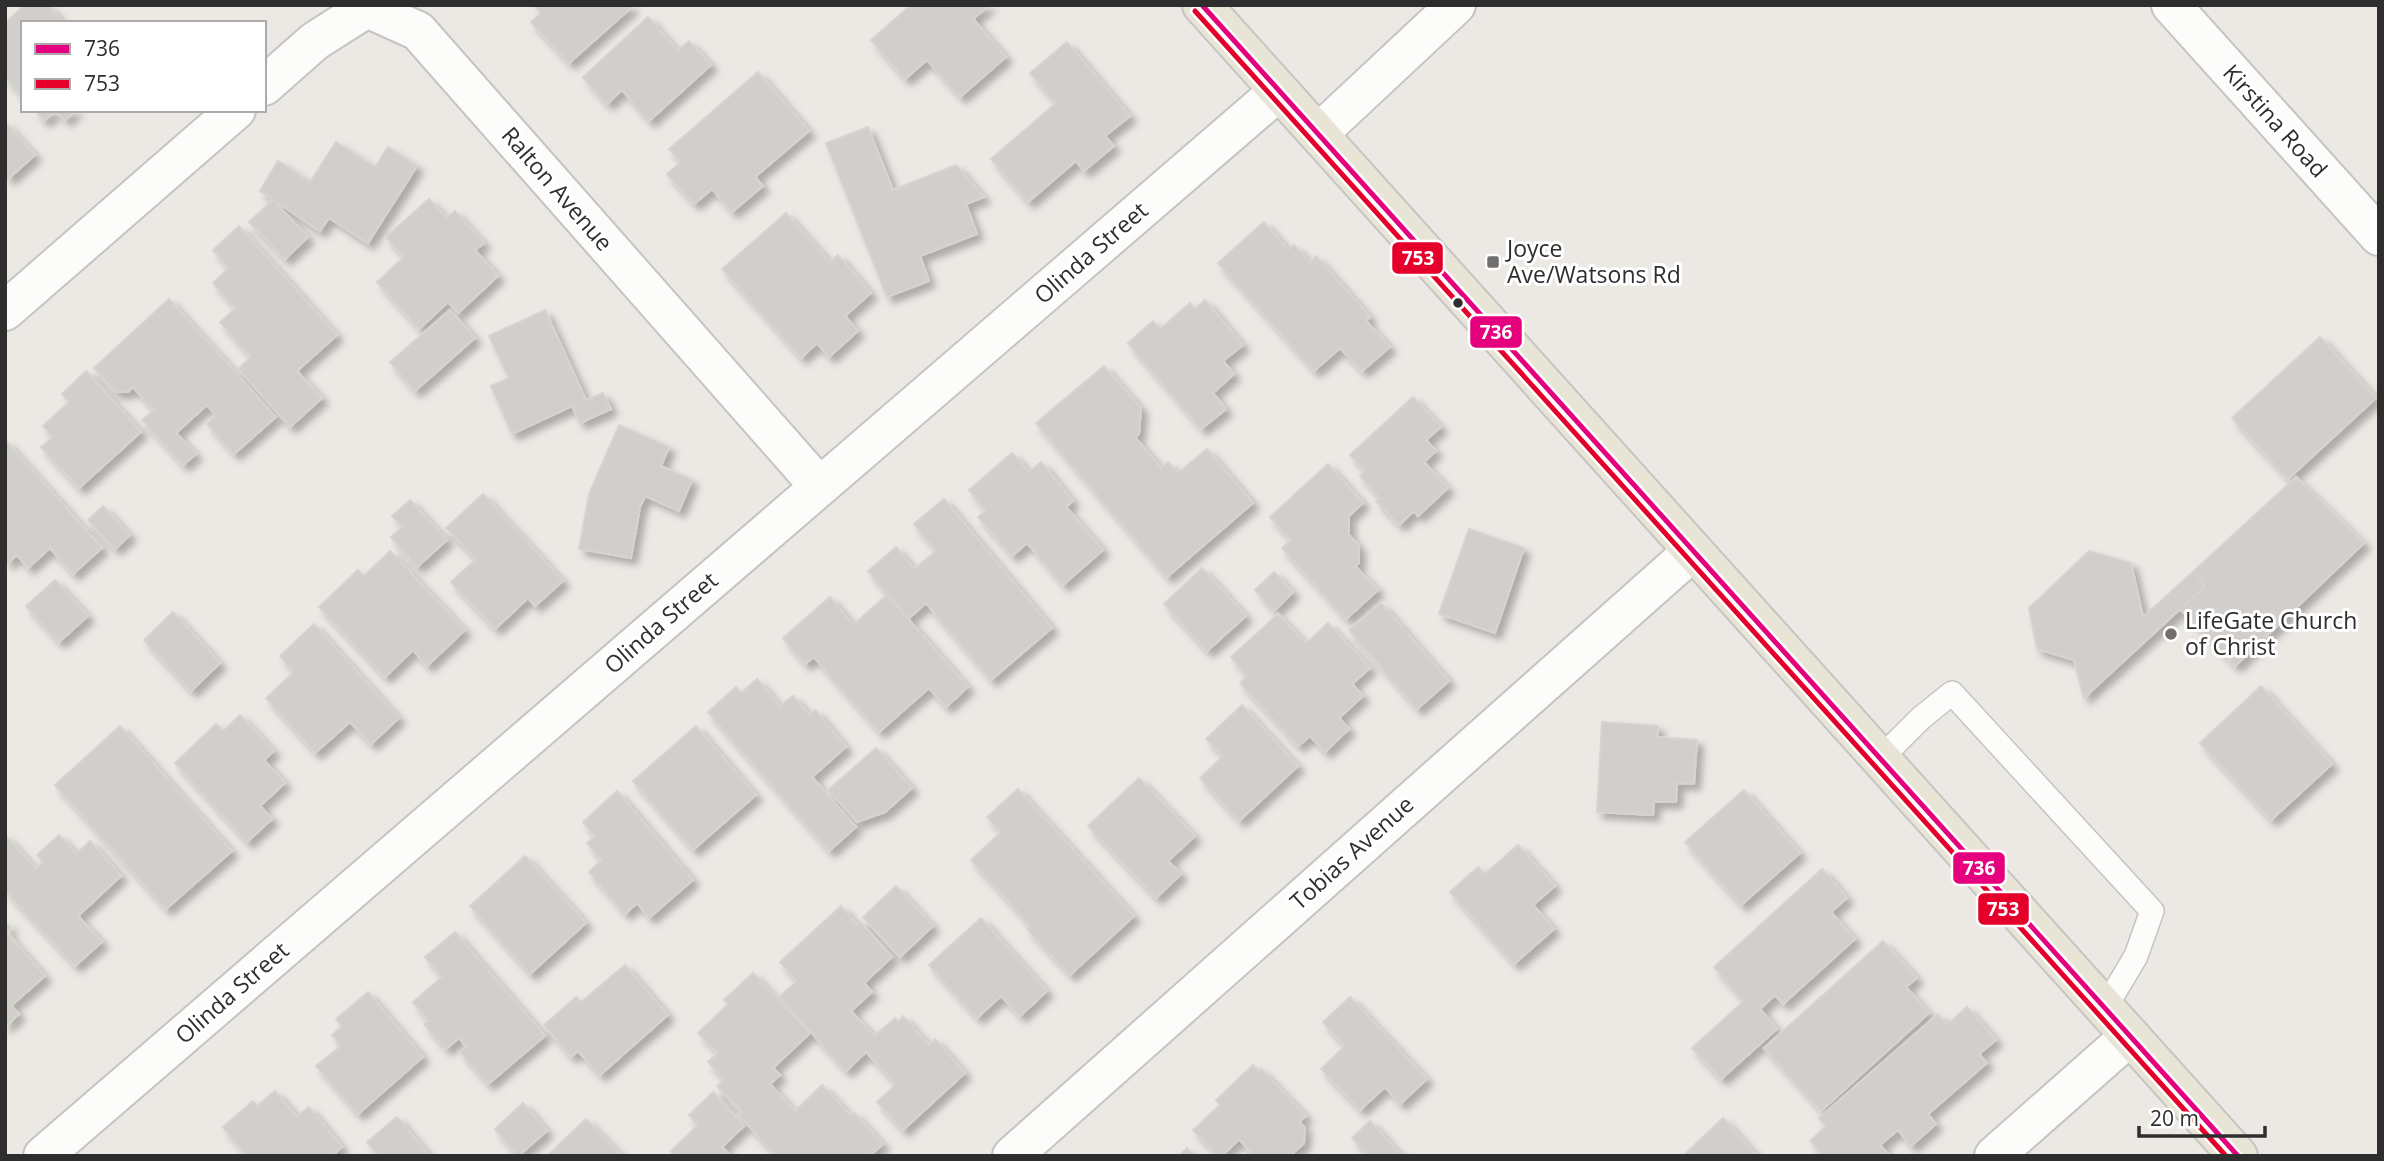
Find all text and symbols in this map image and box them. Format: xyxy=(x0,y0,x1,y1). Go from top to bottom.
legend xyxy=(21,21,266,112)
text: 736 xyxy=(84,34,120,62)
street label: Kirstina Road xyxy=(2216,57,2335,184)
text: 753 xyxy=(84,69,120,97)
street label: Ralton Avenue xyxy=(495,119,621,257)
street label: Olinda Street xyxy=(1027,194,1154,310)
place label: Joyce Ave/Watsons Rd xyxy=(1505,232,1681,290)
line badge: 753 xyxy=(1391,241,1444,275)
text: 753 xyxy=(1402,245,1434,271)
marker: Joyce Ave/Watsons Rd xyxy=(1485,254,1501,270)
unlabelled marker xyxy=(1451,296,1465,310)
line badge: 736 xyxy=(1469,315,1523,349)
text: 736 xyxy=(1480,319,1512,345)
street label: Olinda Street xyxy=(597,564,724,680)
place label: LifeGate Church of Christ xyxy=(2185,604,2357,662)
marker: LifeGate Church of Christ xyxy=(2163,626,2179,642)
street label: Tobias Avenue xyxy=(1283,788,1420,916)
line badge: 736 xyxy=(1952,851,2006,885)
text: 736 xyxy=(1963,855,1995,881)
line badge: 753 xyxy=(1977,892,2030,926)
text: 753 xyxy=(1987,896,2019,922)
street label: Olinda Street xyxy=(168,934,295,1050)
scale bar xyxy=(2139,1094,2265,1138)
text: 20 m xyxy=(2150,1104,2199,1132)

